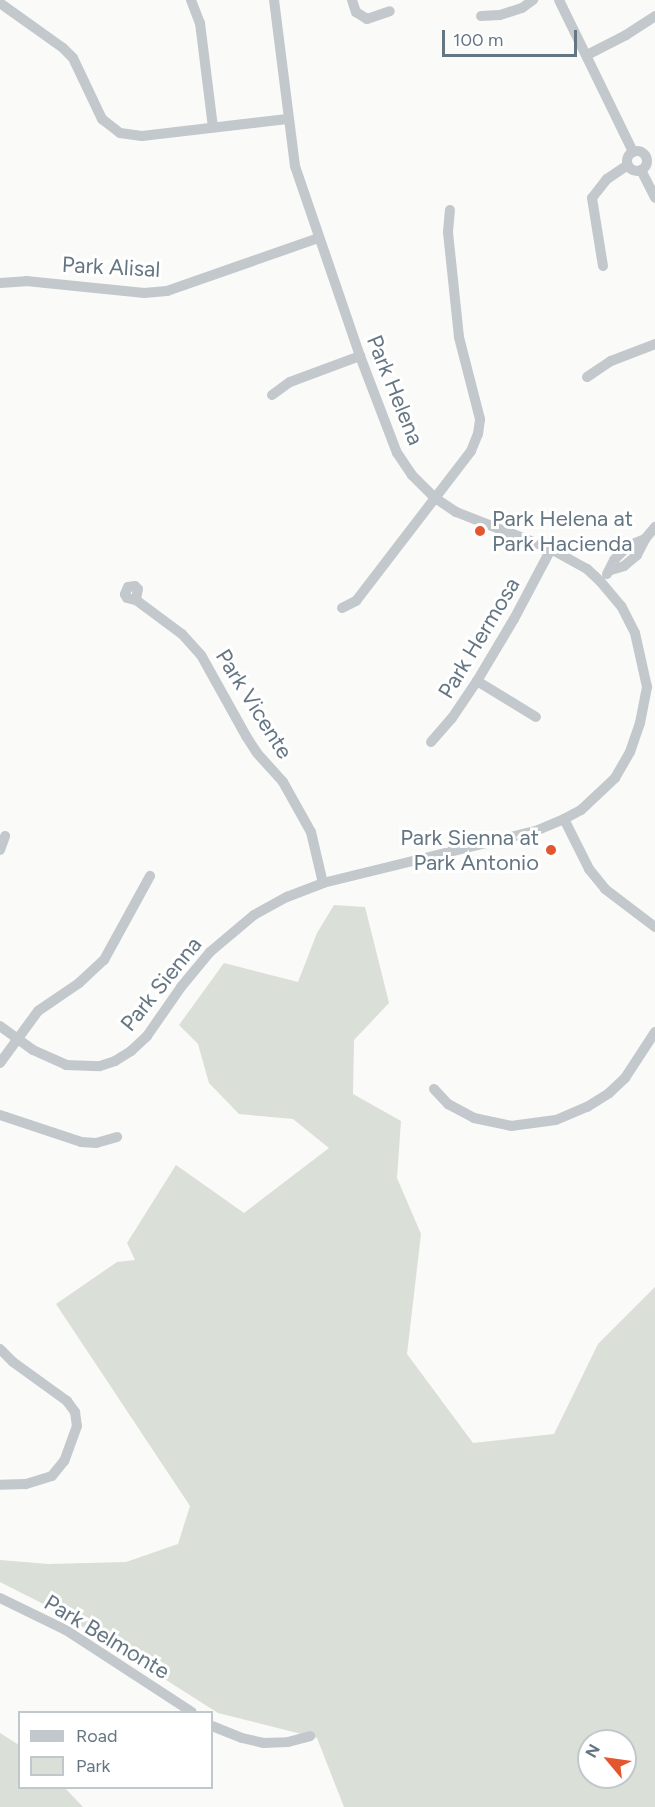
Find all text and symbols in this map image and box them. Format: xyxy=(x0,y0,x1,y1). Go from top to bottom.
scale bar xyxy=(445,18,580,56)
text: 100 m xyxy=(453,29,503,51)
street label: Park Alisal xyxy=(61,251,161,283)
street label: Park Helena xyxy=(361,331,429,449)
place label: Park Helena at Park Hacienda xyxy=(492,505,633,556)
marker: Park Helena at Park Hacienda xyxy=(473,524,487,538)
street label: Park Hermosa xyxy=(433,573,525,703)
street label: Park Vicente xyxy=(210,644,298,764)
place label: Park Sienna at Park Antonio xyxy=(400,824,539,876)
marker: Park Sienna at Park Antonio xyxy=(544,843,558,857)
street label: Park Sienna xyxy=(115,932,207,1036)
street label: Park Belmonte xyxy=(40,1589,174,1685)
legend xyxy=(18,1711,213,1789)
text: Road xyxy=(76,1725,117,1747)
north arrow xyxy=(577,1729,637,1789)
text: N xyxy=(581,1741,604,1761)
text: Park xyxy=(76,1755,110,1777)

